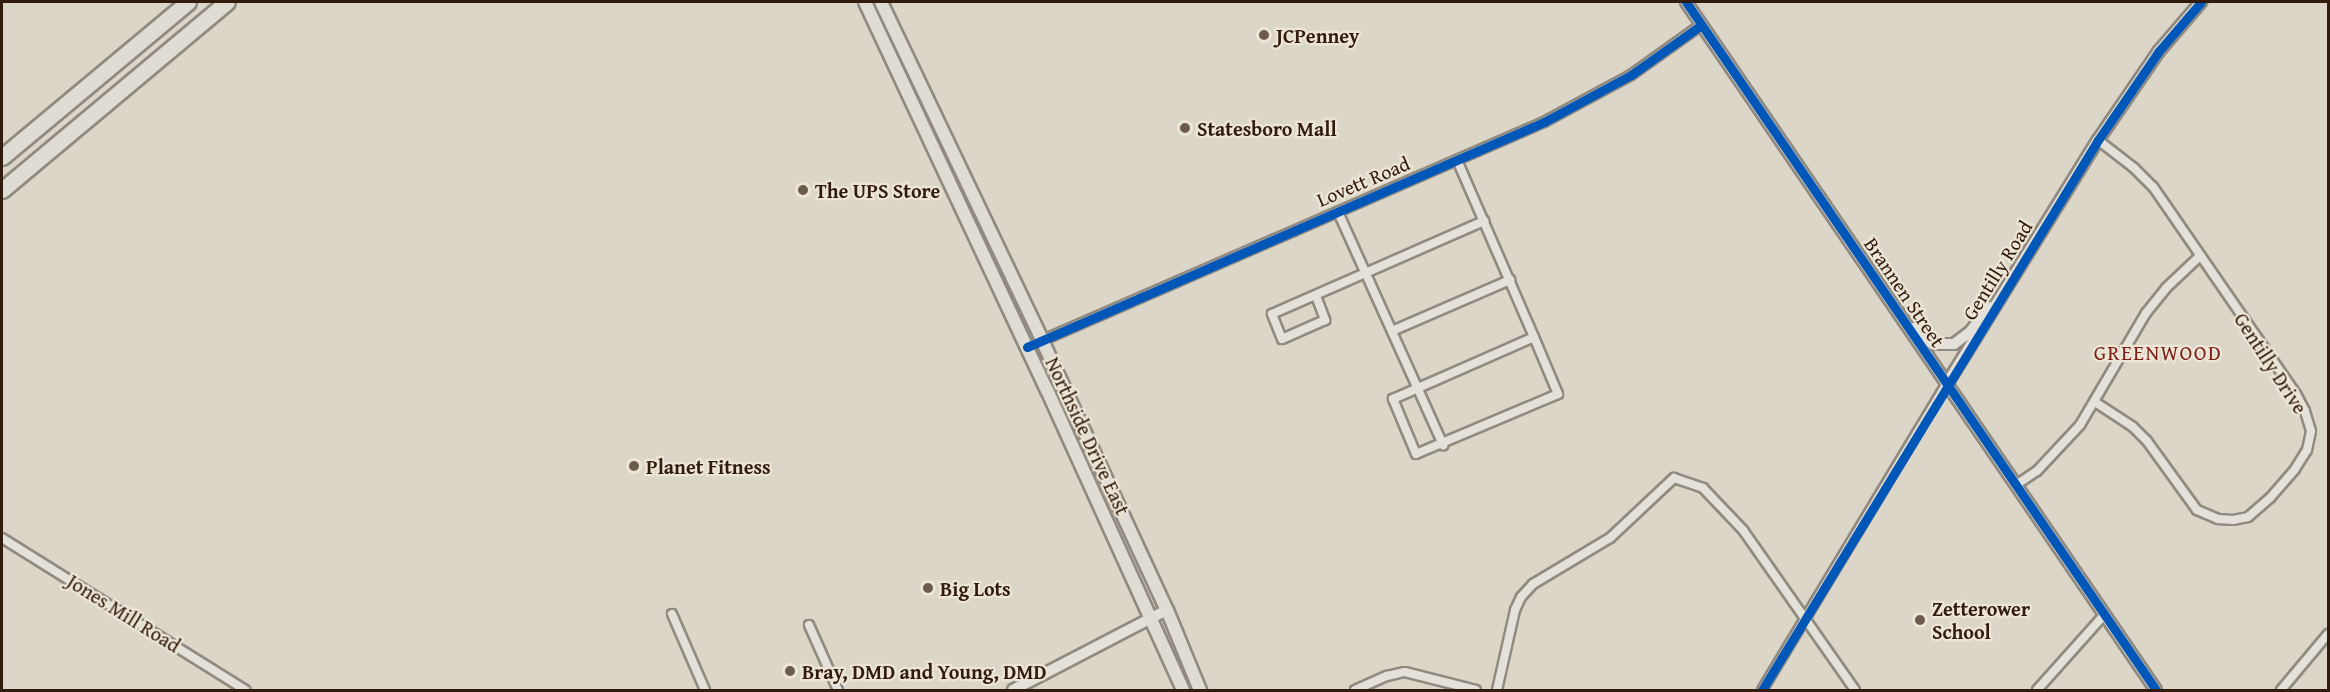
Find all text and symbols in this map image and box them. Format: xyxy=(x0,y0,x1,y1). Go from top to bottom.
place label: JCPenney xyxy=(1276,23,1359,47)
marker: JCPenney xyxy=(1257,28,1271,42)
place label: Statesboro Mall xyxy=(1197,116,1337,140)
marker: Statesboro Mall xyxy=(1178,121,1192,135)
street label: Lovett Road xyxy=(1313,151,1413,211)
place label: The UPS Store xyxy=(815,178,940,202)
marker: The UPS Store xyxy=(796,183,810,197)
street label: Gentilly Road xyxy=(1957,216,2037,324)
street label: Brannen Street xyxy=(1860,233,1950,351)
street label: Gentilly Drive xyxy=(2229,308,2313,418)
district label: GREENWOOD xyxy=(2094,340,2222,366)
street label: Northside Drive East xyxy=(1041,353,1135,519)
place label: Planet Fitness xyxy=(646,454,771,478)
marker: Planet Fitness xyxy=(627,459,641,473)
street label: Jones Mill Road xyxy=(63,569,185,657)
place label: Big Lots xyxy=(940,576,1011,600)
marker: Big Lots xyxy=(921,581,935,595)
place label: Zetterower School xyxy=(1932,596,2030,643)
marker: Zetterower School xyxy=(1913,613,1927,627)
place label: Bray, DMD and Young, DMD xyxy=(802,659,1047,683)
marker: Bray, DMD and Young, DMD xyxy=(783,664,797,678)

